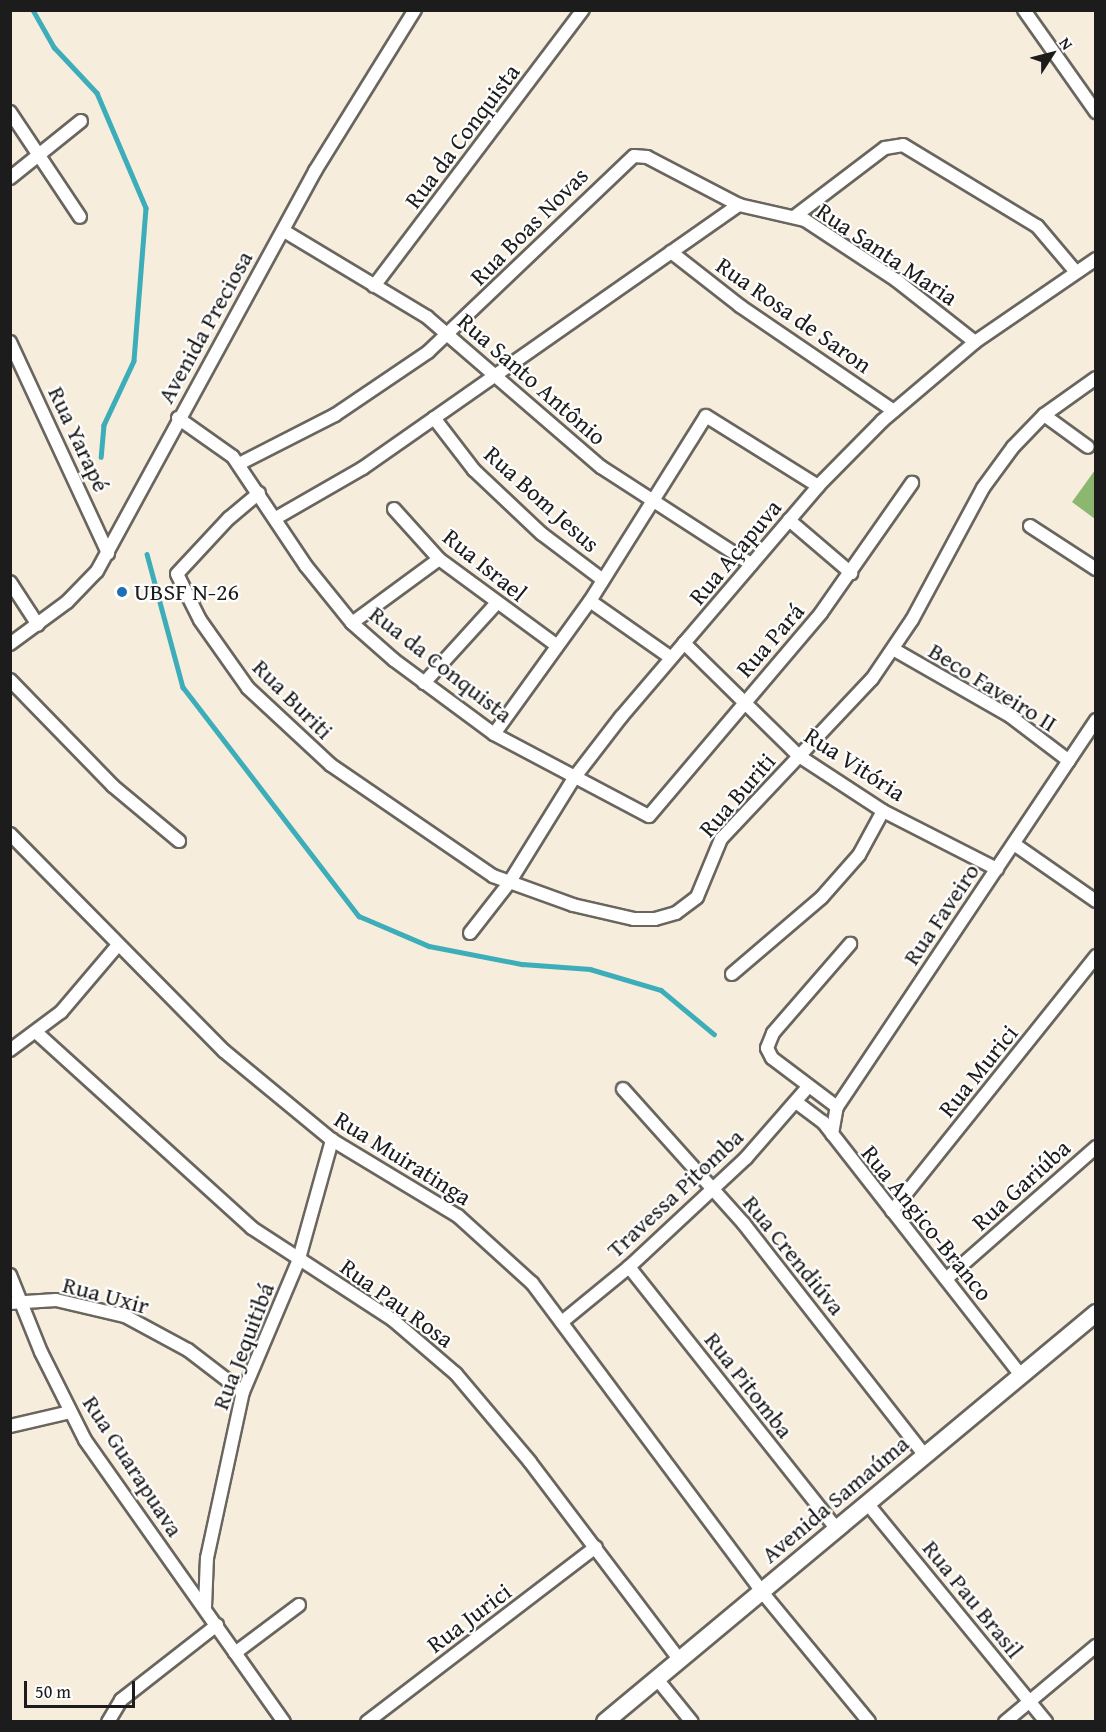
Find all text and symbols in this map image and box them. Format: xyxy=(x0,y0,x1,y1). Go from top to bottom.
north arrow xyxy=(1022,24,1082,84)
text: N xyxy=(1054,32,1079,55)
street label: Rua da Conquista xyxy=(398,58,526,214)
street label: Rua Boas Novas xyxy=(464,161,594,291)
street label: Rua Santa Maria xyxy=(811,196,963,312)
street label: Avenida Preciosa xyxy=(151,246,259,408)
street label: Rua Rosa de Saron xyxy=(711,251,877,379)
street label: Rua Santo Antônio xyxy=(452,307,612,451)
street label: Rua Yarapé xyxy=(42,382,116,496)
street label: Rua Bom Jesus xyxy=(478,440,606,558)
street label: Rua Açapuva xyxy=(683,493,787,611)
street label: Rua Israel xyxy=(437,523,533,607)
place label: UBSF N-26 xyxy=(134,578,239,606)
marker: UBSF N-26 xyxy=(115,585,129,599)
street label: Rua Pará xyxy=(730,597,810,683)
street label: Rua da Conquista xyxy=(364,599,518,729)
street label: Beco Faveiro II xyxy=(923,636,1063,738)
street label: Rua Buriti xyxy=(247,653,339,745)
street label: Rua Vitória xyxy=(799,721,911,807)
street label: Rua Buriti xyxy=(693,747,781,843)
street label: Rua Faveiro xyxy=(897,858,985,970)
street label: Rua Murici xyxy=(932,1019,1024,1123)
street label: Rua Muiratinga xyxy=(329,1105,477,1211)
street label: Travessa Pitomba xyxy=(601,1122,749,1264)
street label: Rua Gariúba xyxy=(966,1133,1076,1237)
street label: Rua Angico-Branco xyxy=(855,1139,999,1307)
street label: Rua Crendiúva xyxy=(737,1189,851,1321)
street label: Rua Pau Rosa xyxy=(335,1252,459,1354)
street label: Rua Uxir xyxy=(60,1270,152,1320)
street label: Rua Jequitibá xyxy=(206,1278,280,1414)
street label: Rua Pitomba xyxy=(699,1326,799,1444)
street label: Rua Guarapuava xyxy=(77,1390,189,1542)
street label: Avenida Samaúma xyxy=(755,1429,915,1569)
street label: Rua Pau Brasil xyxy=(917,1534,1029,1664)
street label: Rua Jurici xyxy=(421,1577,517,1659)
scale bar xyxy=(27,1669,138,1707)
text: 50 m xyxy=(35,1678,71,1705)

